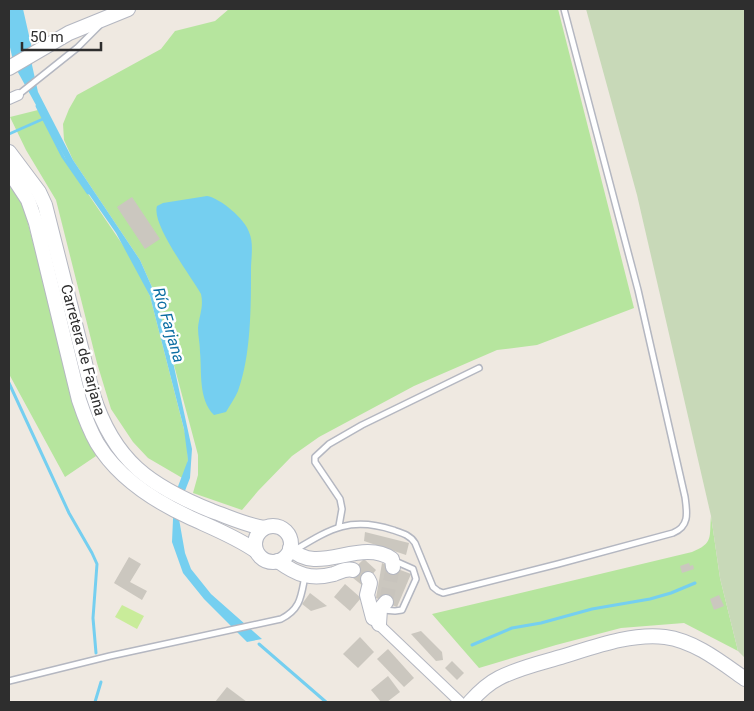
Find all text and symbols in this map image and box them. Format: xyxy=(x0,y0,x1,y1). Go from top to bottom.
scale bar xyxy=(22,20,101,52)
text: 50 m xyxy=(30,28,64,46)
street label: Carretera de Farjana xyxy=(57,282,109,418)
water label: Río Farjana xyxy=(149,285,189,365)

